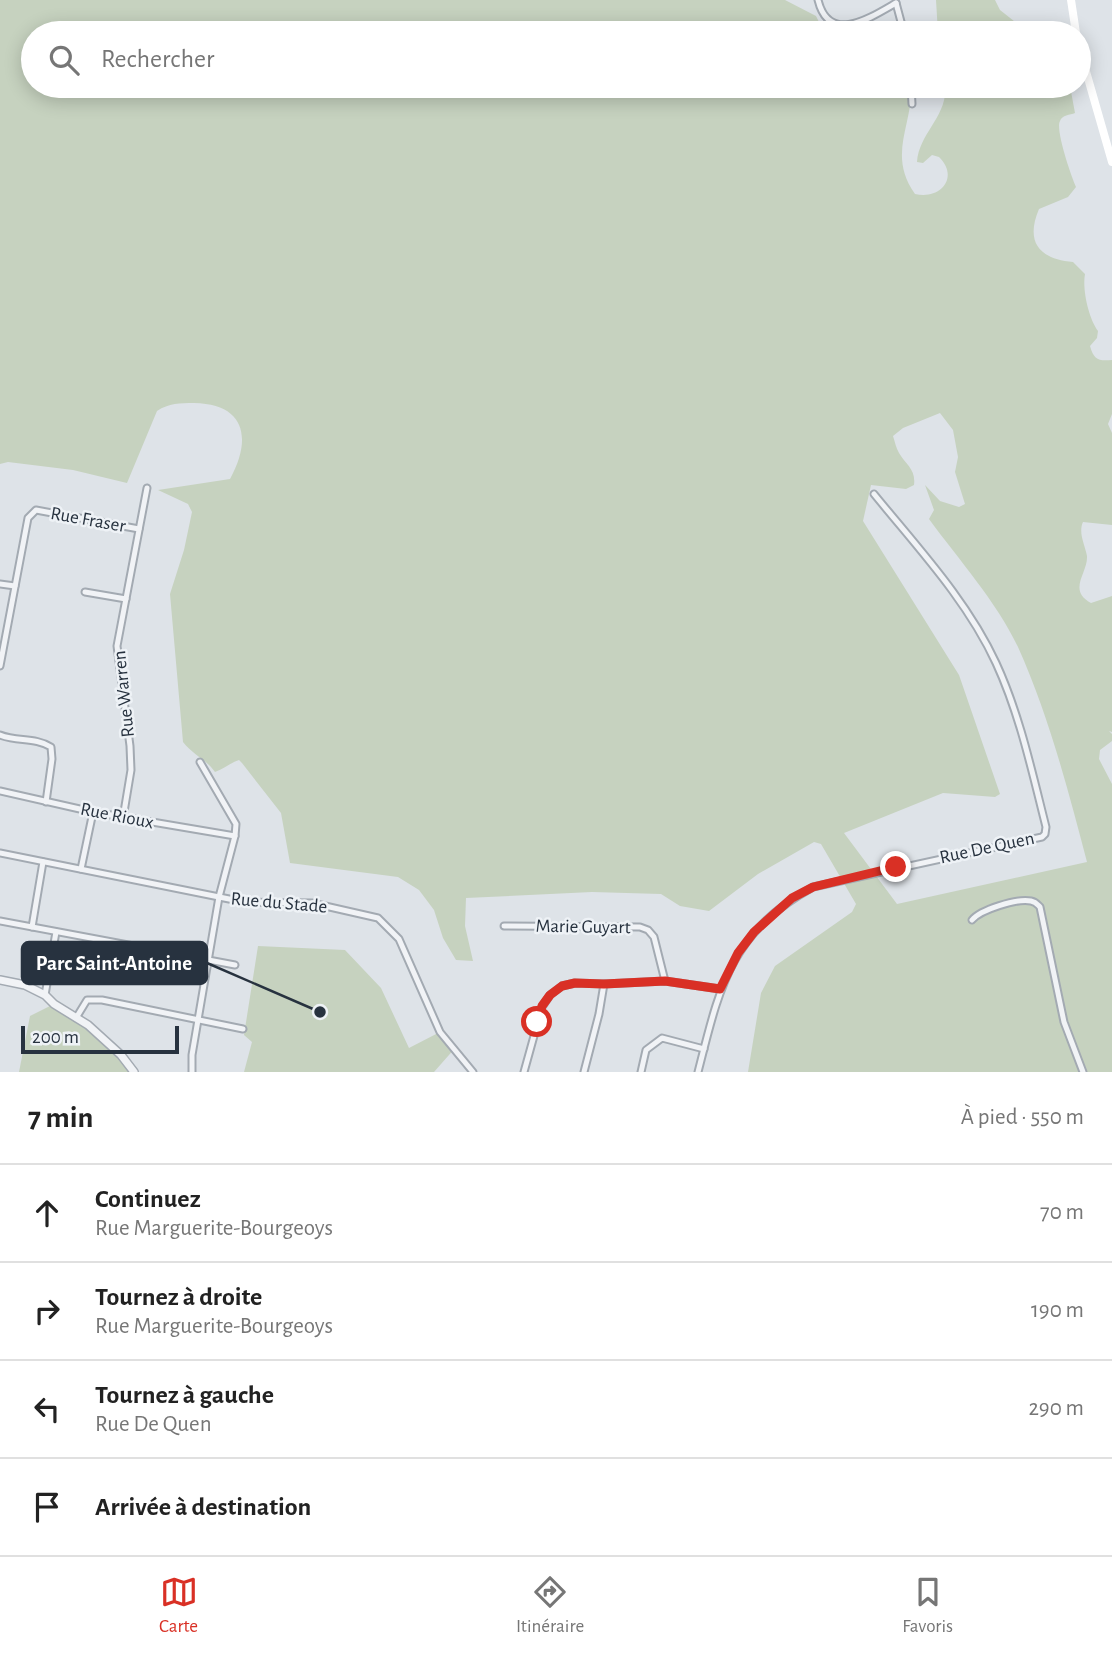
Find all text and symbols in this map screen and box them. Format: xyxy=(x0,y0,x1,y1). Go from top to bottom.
search box xyxy=(21,21,1091,98)
icon: search xyxy=(45,41,83,79)
text: Rechercher xyxy=(101,46,214,72)
street label: Rue Fraser xyxy=(49,504,127,536)
street label: Rue Warren xyxy=(110,650,138,738)
street label: Rue Rioux xyxy=(79,800,155,832)
street label: Rue De Quen xyxy=(938,829,1036,867)
route end xyxy=(880,851,911,882)
street label: Rue du Stade xyxy=(230,889,328,917)
street label: Marie Guyart xyxy=(535,917,631,937)
callout: Parc Saint-Antoine xyxy=(22,942,207,984)
text: Parc Saint-Antoine xyxy=(36,953,192,974)
route start xyxy=(521,1006,552,1037)
scale bar xyxy=(21,1023,178,1055)
text: 200 m xyxy=(32,1028,79,1047)
text: 7 min xyxy=(28,1103,93,1133)
text: À pied · 550 m xyxy=(961,1106,1084,1129)
text: Continuez xyxy=(95,1186,201,1212)
icon: ahead xyxy=(28,1194,66,1232)
text: 70 m xyxy=(1040,1201,1084,1224)
text: Rue Marguerite-Bourgeoys xyxy=(95,1217,333,1240)
text: Tournez à droite xyxy=(95,1284,262,1310)
icon: right xyxy=(28,1292,66,1330)
text: 190 m xyxy=(1031,1299,1084,1322)
text: Rue Marguerite-Bourgeoys xyxy=(95,1315,333,1338)
text: Tournez à gauche xyxy=(95,1382,274,1408)
icon: left xyxy=(28,1390,66,1428)
text: 290 m xyxy=(1028,1397,1084,1420)
text: Rue De Quen xyxy=(95,1413,212,1436)
icon: arrive xyxy=(28,1488,66,1526)
text: Arrivée à destination xyxy=(95,1494,311,1520)
tab: Carte xyxy=(159,1573,198,1638)
tab: Itinéraire xyxy=(516,1573,584,1638)
tab: Favoris xyxy=(902,1573,953,1638)

